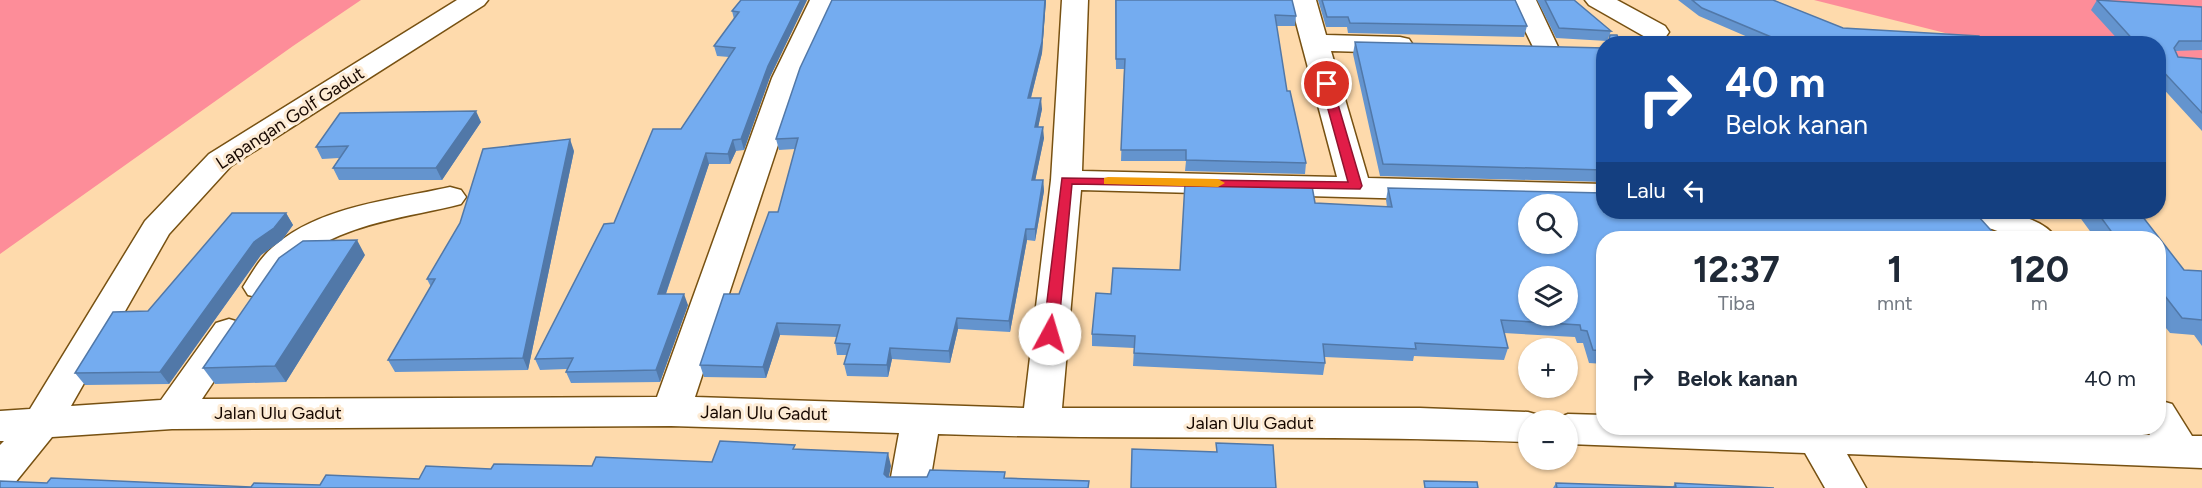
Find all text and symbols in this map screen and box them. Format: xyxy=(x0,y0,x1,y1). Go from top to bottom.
text: 40 m xyxy=(1725,57,1825,108)
pin xyxy=(1301,58,1352,109)
icon: right xyxy=(1626,60,1704,138)
street label: Lapangan Golf Gadut xyxy=(212,62,368,174)
icon: arrive xyxy=(1310,67,1343,100)
text: Belok kanan xyxy=(1725,108,1868,141)
icon: left xyxy=(1678,174,1711,207)
text: Lalu xyxy=(1626,177,1666,204)
map controls xyxy=(1518,194,1578,470)
button: search xyxy=(1518,194,1578,254)
text: 12:37 xyxy=(1693,248,1780,291)
text: 1 xyxy=(1887,248,1902,291)
text: 120 xyxy=(2010,248,2069,291)
button: layers xyxy=(1518,266,1578,326)
text: Tiba xyxy=(1718,291,1755,315)
text: mnt xyxy=(1877,291,1913,315)
text: m xyxy=(2031,291,2048,315)
position arrow xyxy=(1018,302,1082,366)
button: + xyxy=(1518,338,1578,398)
icon: right xyxy=(1626,362,1659,395)
text: Belok kanan xyxy=(1677,365,1798,392)
text: 40 m xyxy=(2084,365,2136,392)
street label: Jalan Ulu Gadut xyxy=(700,401,828,425)
street label: Jalan Ulu Gadut xyxy=(214,402,342,424)
button: − xyxy=(1518,410,1578,470)
street label: Jalan Ulu Gadut xyxy=(1186,412,1314,434)

